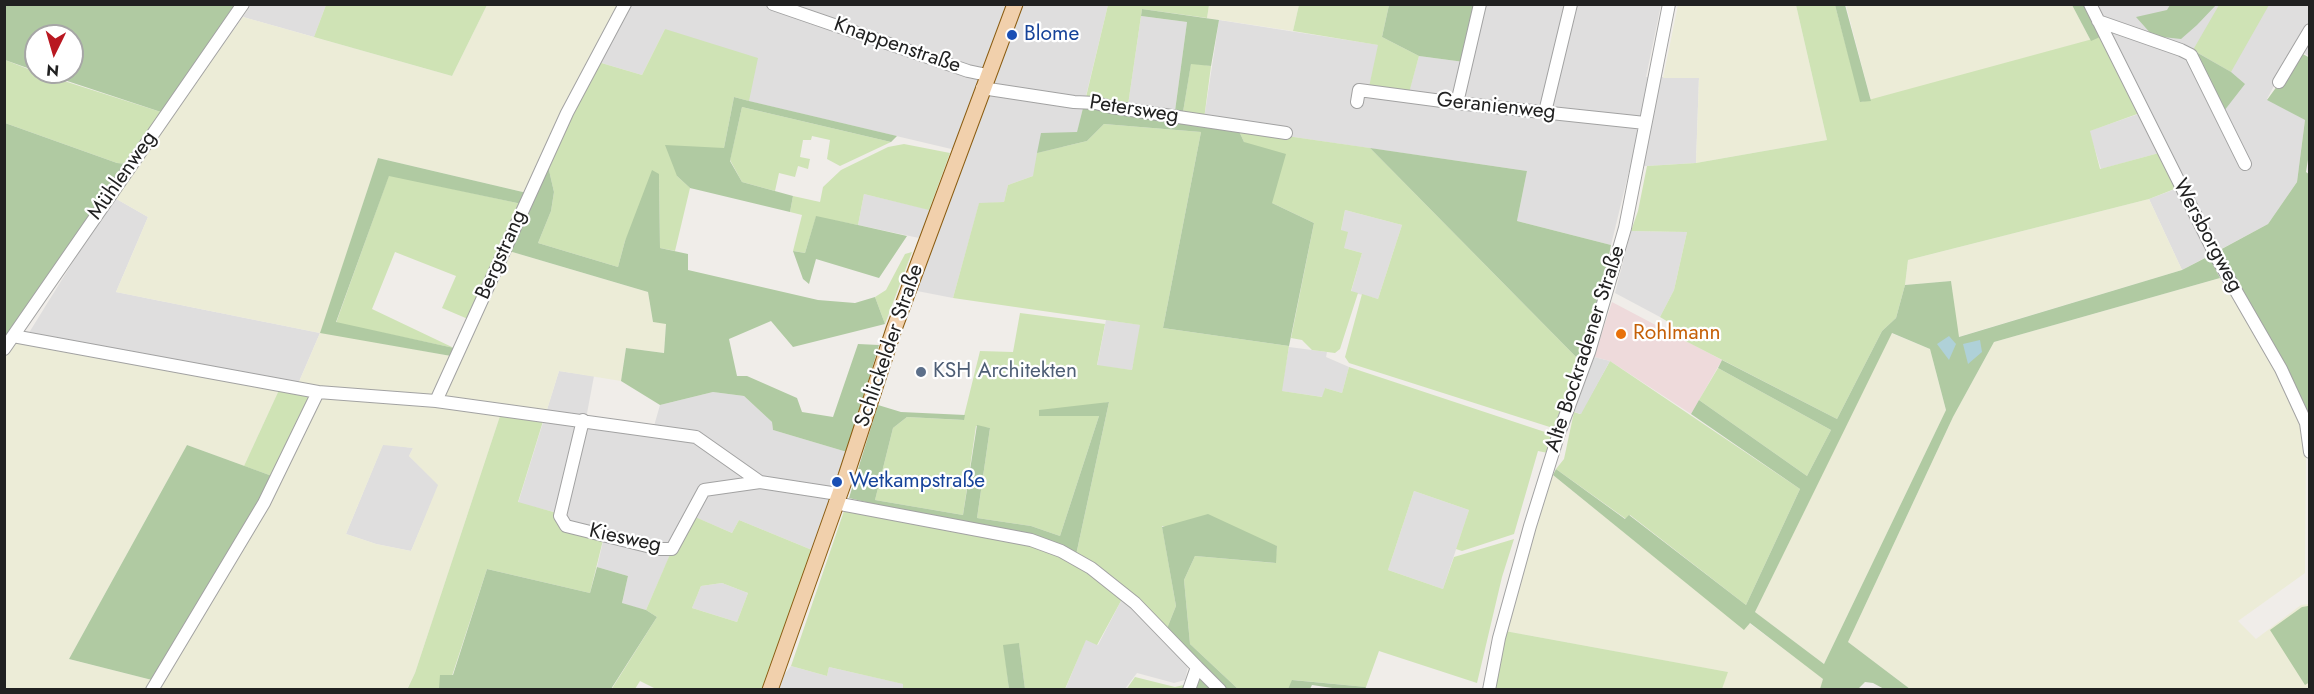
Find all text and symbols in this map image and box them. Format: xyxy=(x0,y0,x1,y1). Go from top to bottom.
street label: Knappenstraße xyxy=(830,13,964,79)
place label: Blome xyxy=(1024,22,1079,48)
north arrow xyxy=(24,24,84,84)
marker: Blome xyxy=(1005,28,1019,42)
text: N xyxy=(45,58,60,82)
street label: Geranienweg xyxy=(1435,88,1557,126)
street label: Petersweg xyxy=(1088,91,1180,129)
street label: Mühlenweg xyxy=(83,127,163,225)
street label: Wersborgweg xyxy=(2167,175,2247,297)
street label: Bergstrang xyxy=(471,206,533,304)
street label: Alte Bockradener Straße xyxy=(1541,243,1631,455)
street label: Schlickelder Straße xyxy=(850,261,930,431)
place label: Rohlmann xyxy=(1633,321,1721,347)
marker: Rohlmann xyxy=(1614,327,1628,341)
place label: KSH Architekten xyxy=(933,359,1077,385)
marker: KSH Architekten xyxy=(914,365,928,379)
place label: Wetkampstraße xyxy=(849,469,985,495)
marker: Wetkampstraße xyxy=(830,475,844,489)
street label: Kiesweg xyxy=(587,519,663,559)

